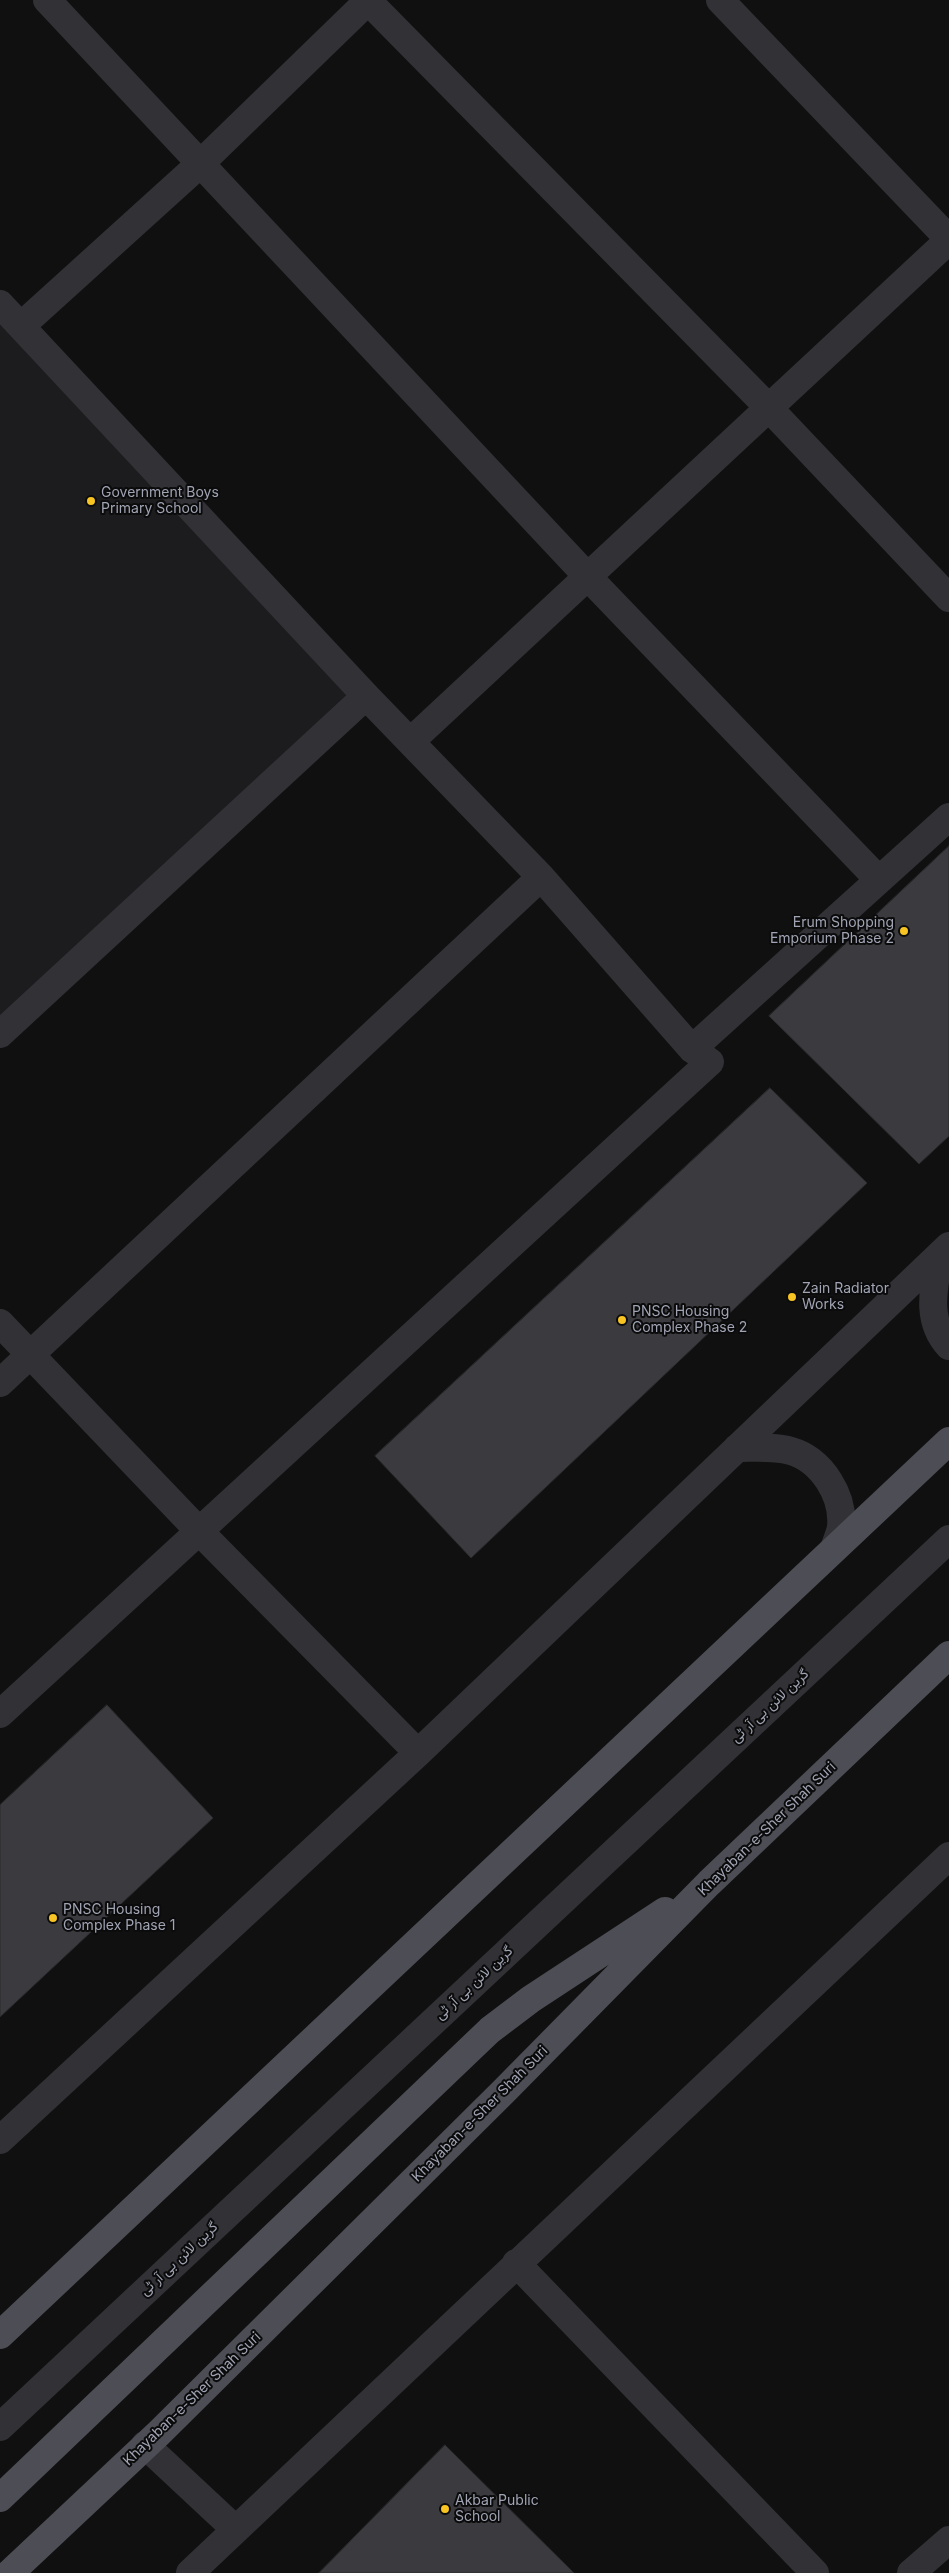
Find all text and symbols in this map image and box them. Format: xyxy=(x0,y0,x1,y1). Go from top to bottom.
place label: Government Boys Primary School xyxy=(101,485,219,518)
marker: Government Boys Primary School xyxy=(85,495,97,507)
place label: Erum Shopping Emporium Phase 2 xyxy=(770,915,894,948)
marker: Erum Shopping Emporium Phase 2 xyxy=(898,925,910,937)
place label: Zain Radiator Works xyxy=(802,1281,889,1314)
marker: Zain Radiator Works xyxy=(786,1291,798,1303)
place label: PNSC Housing Complex Phase 2 xyxy=(632,1304,747,1336)
marker: PNSC Housing Complex Phase 2 xyxy=(616,1314,628,1326)
street label: گرین لائن بی آر ٹی xyxy=(728,1666,812,1746)
street label: Khayaban-e-Sher Shah Suri xyxy=(695,1759,839,1899)
place label: PNSC Housing Complex Phase 1 xyxy=(63,1902,176,1934)
marker: PNSC Housing Complex Phase 1 xyxy=(47,1912,59,1924)
street label: گرین لائن بی آر ٹی xyxy=(432,1943,516,2023)
street label: Khayaban-e-Sher Shah Suri xyxy=(409,2043,551,2185)
street label: گرین لائن بی آر ٹی xyxy=(137,2219,221,2299)
street label: Khayaban-e-Sher Shah Suri xyxy=(120,2329,264,2469)
place label: Akbar Public School xyxy=(455,2493,539,2526)
marker: Akbar Public School xyxy=(439,2503,451,2515)

